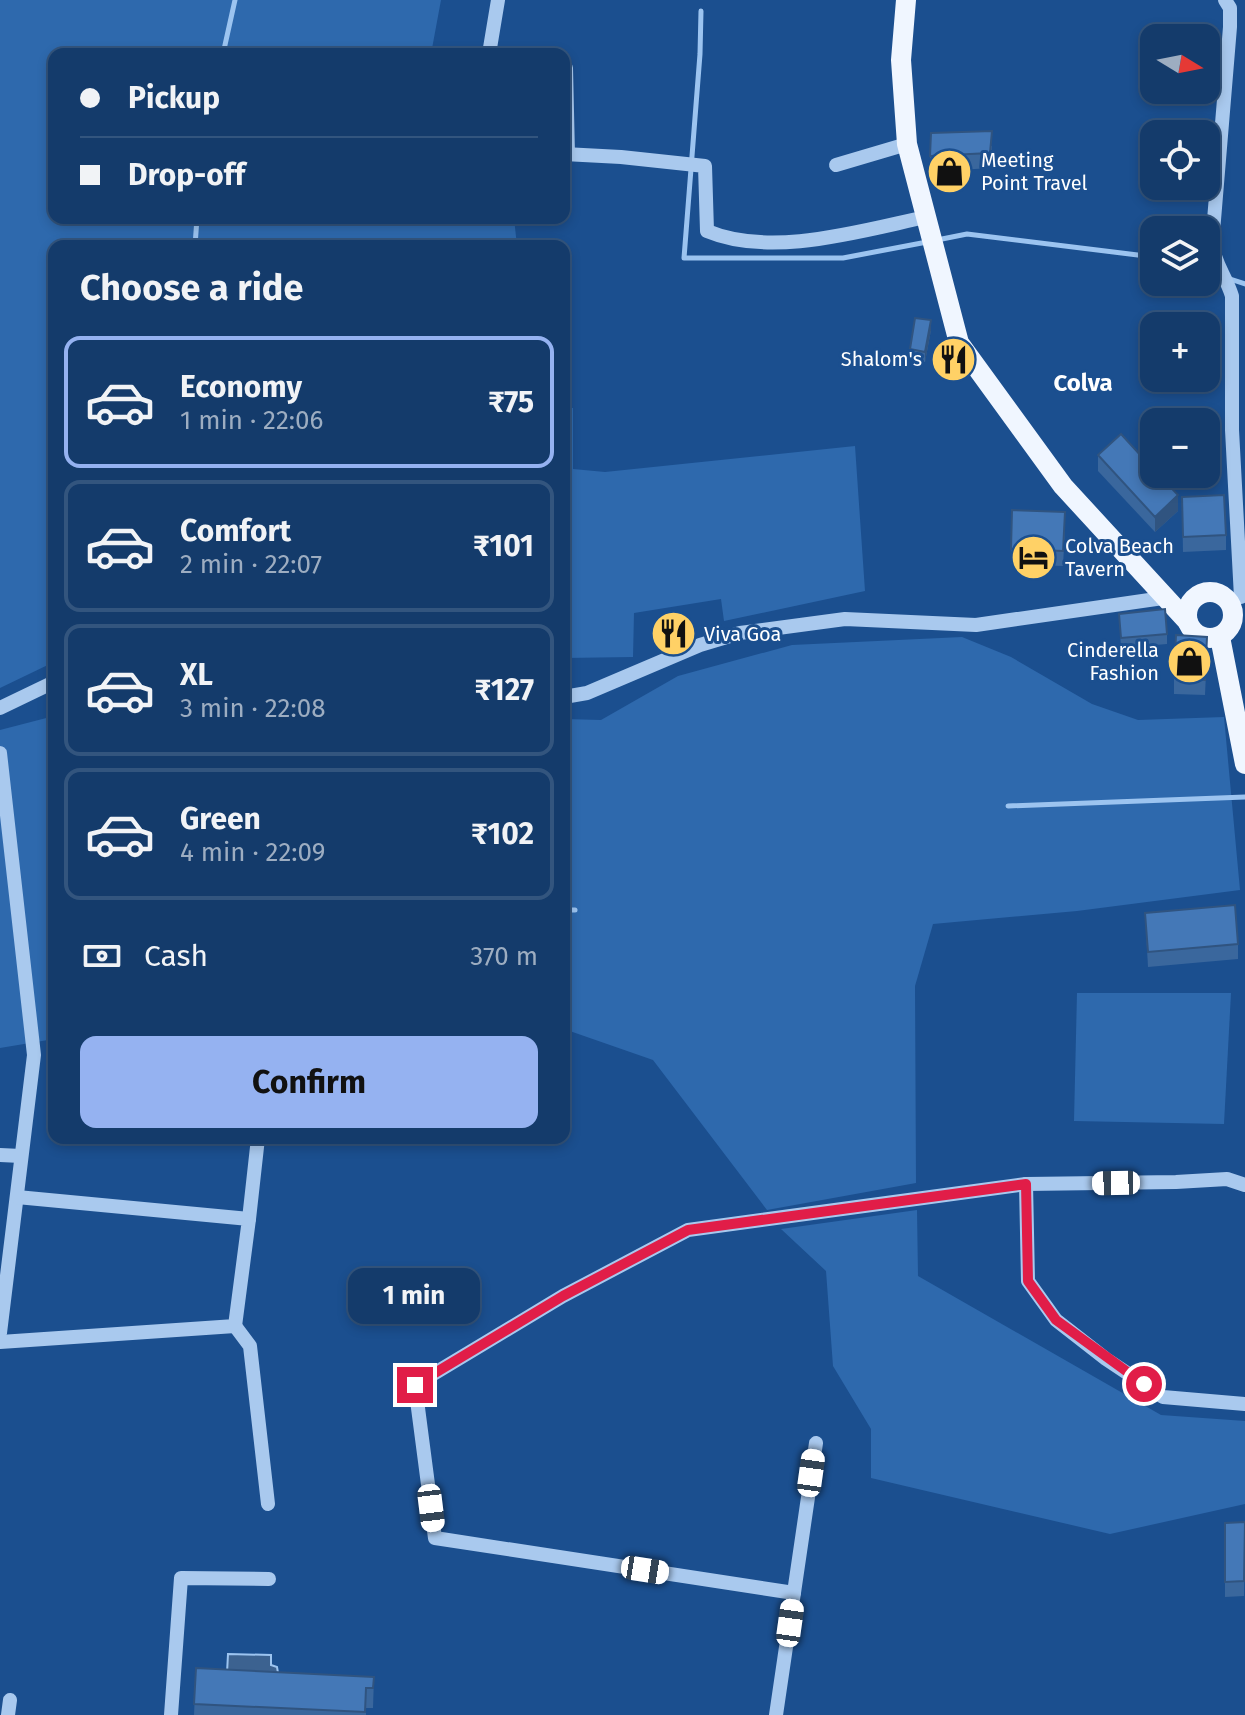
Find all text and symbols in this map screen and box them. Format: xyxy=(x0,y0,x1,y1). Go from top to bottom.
north arrow xyxy=(1140,24,1220,104)
map controls xyxy=(1140,24,1220,488)
text: Pickup xyxy=(128,80,220,116)
button: locate xyxy=(1140,120,1220,200)
shop icon: Meeting Point Travel xyxy=(926,147,974,195)
place label: Meeting Point Travel xyxy=(981,148,1088,195)
text: Drop-off xyxy=(128,157,245,193)
button: layers xyxy=(1140,216,1220,296)
text: Choose a ride xyxy=(80,266,303,310)
button: + xyxy=(1140,312,1220,392)
restaurant icon: Shalom's xyxy=(929,335,977,383)
place label: Shalom's xyxy=(841,347,922,371)
icon: car xyxy=(84,366,156,438)
text: Economy xyxy=(180,369,302,405)
district label: Colva xyxy=(1053,369,1113,397)
text: ₹75 xyxy=(488,384,534,420)
text: 1 min · 22:06 xyxy=(180,405,323,436)
button: − xyxy=(1140,408,1220,488)
icon: car xyxy=(84,510,156,582)
text: Comfort xyxy=(180,513,291,549)
text: ₹101 xyxy=(473,528,534,564)
hotel icon: Colva Beach Tavern xyxy=(1010,534,1058,582)
place label: Colva Beach Tavern xyxy=(1065,534,1174,581)
text: 2 min · 22:07 xyxy=(180,549,322,580)
restaurant icon: Viva Goa xyxy=(649,610,697,658)
place label: Viva Goa xyxy=(704,622,781,646)
shop icon: Cinderella Fashion xyxy=(1166,637,1214,685)
place label: Cinderella Fashion xyxy=(1067,638,1159,685)
icon: car xyxy=(84,654,156,726)
text: XL xyxy=(180,657,213,693)
text: ₹127 xyxy=(475,672,534,708)
text: 3 min · 22:08 xyxy=(180,693,326,724)
icon: car xyxy=(84,798,156,870)
text: Green xyxy=(180,801,261,837)
text: ₹102 xyxy=(471,816,534,852)
text: 4 min · 22:09 xyxy=(180,837,325,868)
icon: cash xyxy=(80,934,124,978)
text: Cash xyxy=(144,938,208,974)
text: 370 m xyxy=(470,941,538,972)
button: Confirm xyxy=(80,1036,538,1128)
car xyxy=(1092,1171,1140,1195)
callout: 1 min xyxy=(349,1269,481,1325)
text: 1 min xyxy=(383,1280,445,1311)
route start xyxy=(1126,1366,1162,1402)
route end xyxy=(397,1367,433,1403)
car xyxy=(796,1448,826,1498)
car xyxy=(416,1483,446,1533)
car xyxy=(619,1554,671,1586)
car xyxy=(775,1598,805,1648)

